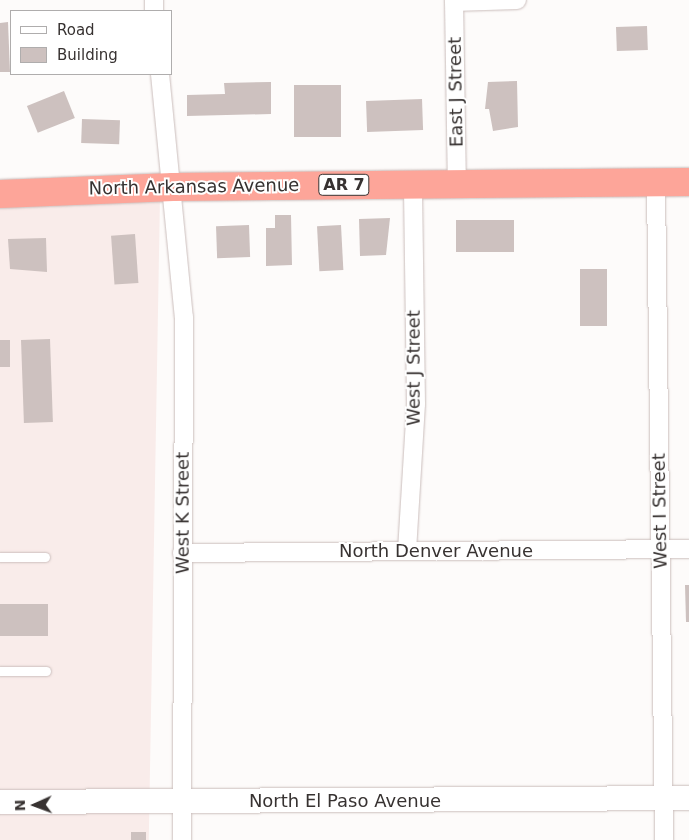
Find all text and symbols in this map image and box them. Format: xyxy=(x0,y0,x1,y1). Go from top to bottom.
legend xyxy=(10,10,172,75)
text: Road xyxy=(57,21,95,39)
street label: East J Street xyxy=(444,37,468,147)
text: Building xyxy=(57,46,118,64)
road number: AR 7 xyxy=(318,172,370,198)
street label: North Arkansas Avenue xyxy=(88,174,300,200)
street label: West J Street xyxy=(403,310,425,426)
street label: West K Street xyxy=(172,452,194,574)
street label: West I Street xyxy=(648,453,672,569)
street label: North Denver Avenue xyxy=(339,540,533,562)
north arrow xyxy=(10,780,60,830)
street label: North El Paso Avenue xyxy=(249,790,441,812)
text: N xyxy=(12,799,28,812)

